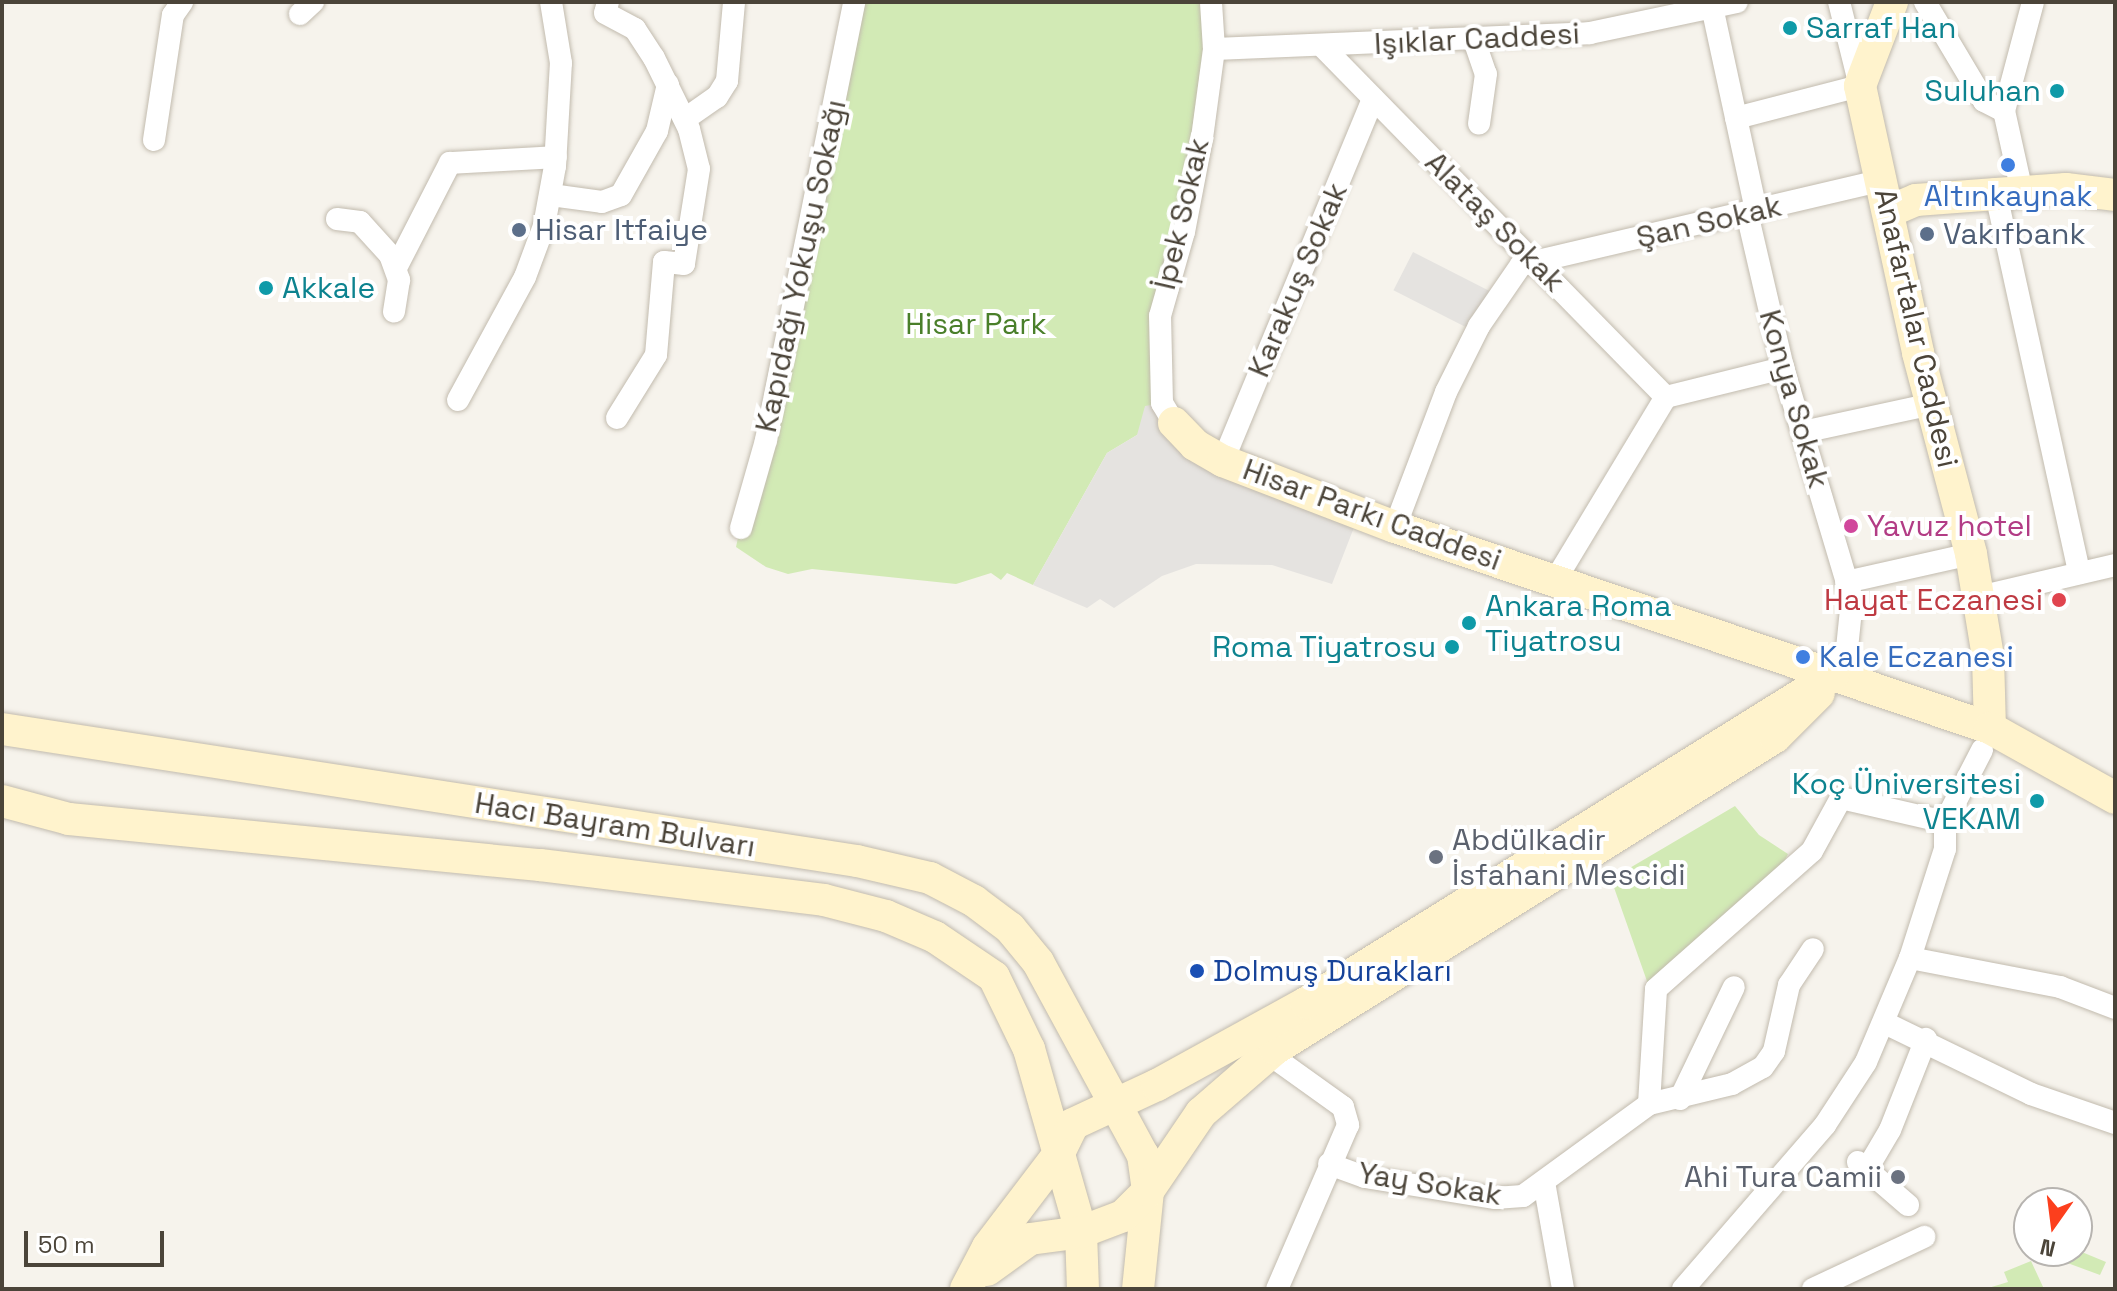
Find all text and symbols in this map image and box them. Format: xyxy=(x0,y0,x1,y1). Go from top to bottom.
place label: Sarraf Han xyxy=(1806,10,1956,46)
street label: Işıklar Caddesi xyxy=(1373,16,1581,62)
marker: Sarraf Han xyxy=(1781,19,1799,37)
place label: Suluhan xyxy=(1925,73,2041,109)
marker: Suluhan xyxy=(2048,82,2066,100)
street label: Kapıdağı Yokuşu Sokağı xyxy=(748,96,854,436)
street label: İpek Sokak xyxy=(1147,135,1217,293)
street label: Alataş Sokak xyxy=(1418,145,1572,299)
marker: Altınkaynak xyxy=(1999,156,2017,174)
street label: Karakuş Sokak xyxy=(1241,177,1355,383)
place label: Altınkaynak xyxy=(1924,178,2092,214)
street label: Anafartalar Caddesi xyxy=(1866,185,1966,471)
street label: Şan Sokak xyxy=(1633,188,1785,256)
place label: Hisar Itfaiye xyxy=(535,212,708,248)
place label: Vakıfbank xyxy=(1943,216,2086,252)
marker: Hisar Itfaiye xyxy=(510,221,528,239)
marker: Vakıfbank xyxy=(1918,225,1936,243)
place label: Akkale xyxy=(282,270,375,306)
marker: Akkale xyxy=(257,279,275,297)
park label: Hisar Park xyxy=(905,306,1047,342)
street label: Konya Sokak xyxy=(1751,306,1837,492)
street label: Hisar Parkı Caddesi xyxy=(1238,452,1506,578)
place label: Yavuz hotel xyxy=(1867,508,2032,544)
marker: Yavuz hotel xyxy=(1842,517,1860,535)
place label: Hayat Eczanesi xyxy=(1824,582,2043,618)
place label: Ankara Roma Tiyatrosu xyxy=(1485,588,1672,658)
marker: Hayat Eczanesi xyxy=(2050,591,2068,609)
marker: Ankara Roma Tiyatrosu xyxy=(1460,614,1478,632)
place label: Roma Tiyatrosu xyxy=(1211,629,1436,665)
marker: Roma Tiyatrosu xyxy=(1443,638,1461,656)
place label: Kale Eczanesi xyxy=(1819,639,2014,675)
marker: Kale Eczanesi xyxy=(1794,648,1812,666)
place label: Koç Üniversitesi VEKAM xyxy=(1792,766,2021,836)
street label: Hacı Bayram Bulvarı xyxy=(472,785,758,865)
marker: Koç Üniversitesi VEKAM xyxy=(2028,792,2046,810)
place label: Abdülkadir İsfahani Mescidi xyxy=(1452,822,1686,892)
marker: Abdülkadir İsfahani Mescidi xyxy=(1427,848,1445,866)
place label: Dolmuş Durakları xyxy=(1213,953,1452,989)
marker: Dolmuş Durakları xyxy=(1188,962,1206,980)
street label: Yay Sokak xyxy=(1356,1155,1504,1213)
place label: Ahi Tura Camii xyxy=(1683,1159,1882,1195)
marker: Ahi Tura Camii xyxy=(1889,1168,1907,1186)
north arrow xyxy=(2013,1187,2093,1267)
scale bar xyxy=(28,1215,168,1265)
text: 50 m xyxy=(38,1229,95,1260)
text: N xyxy=(2037,1233,2058,1264)

